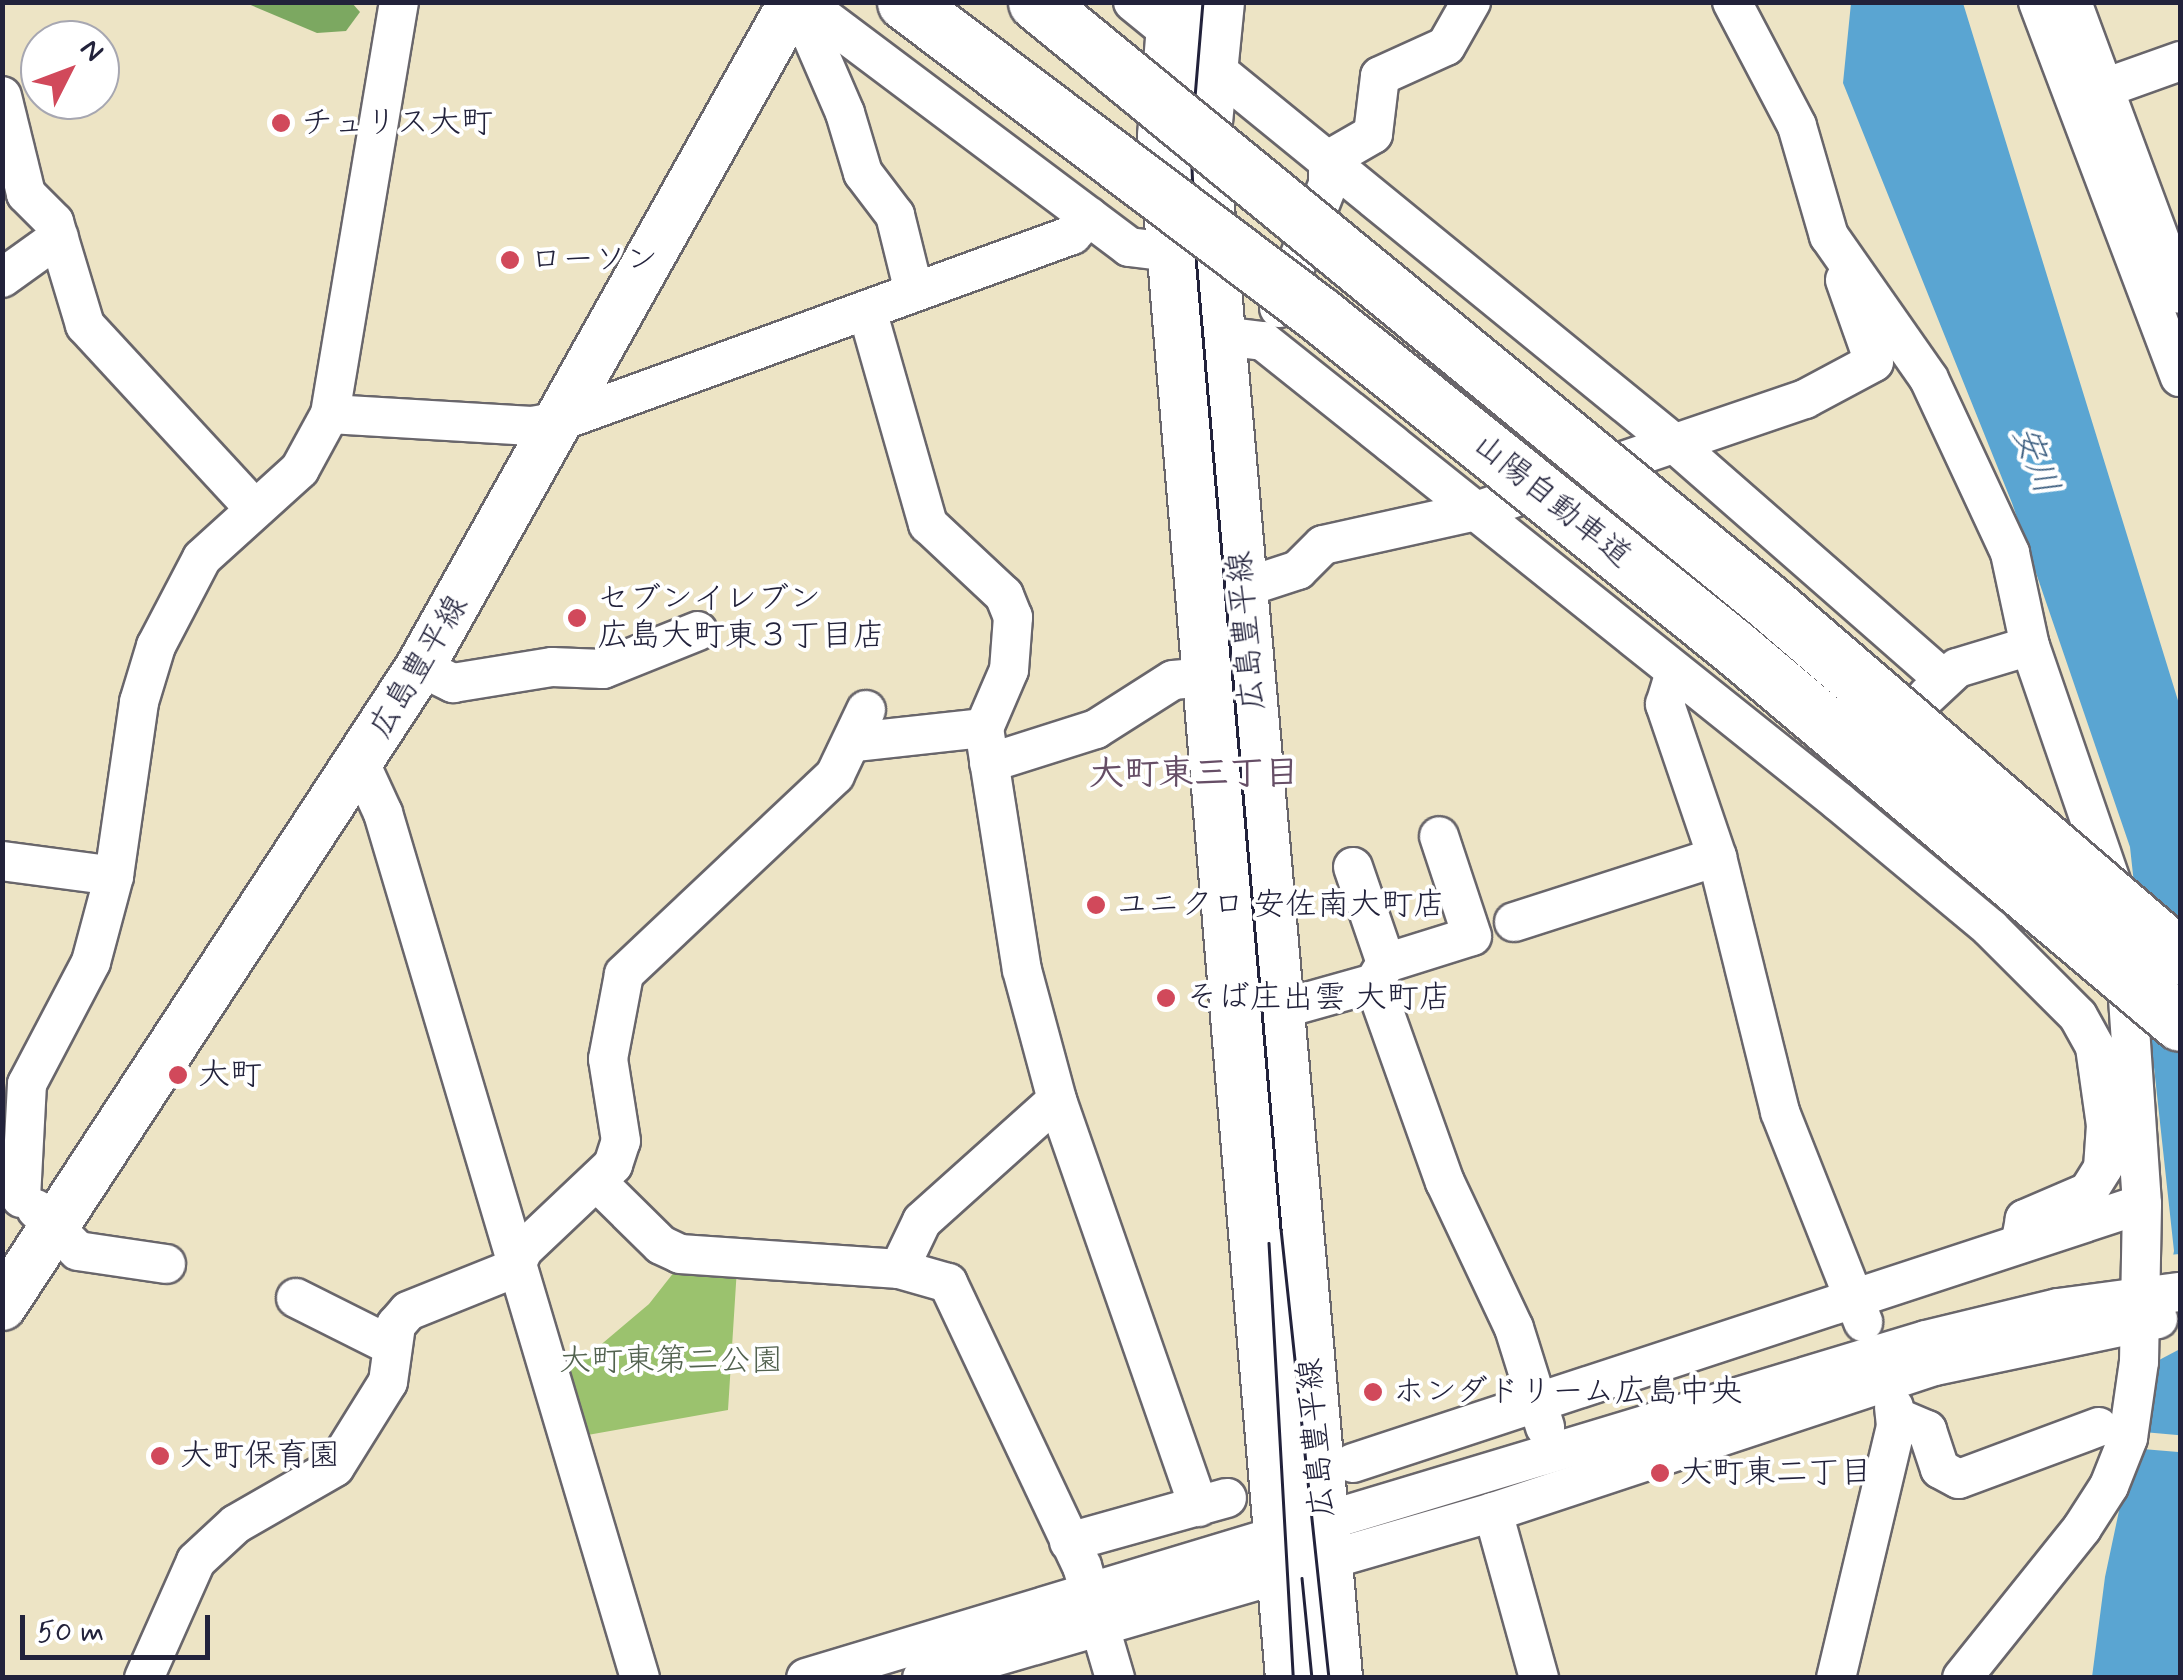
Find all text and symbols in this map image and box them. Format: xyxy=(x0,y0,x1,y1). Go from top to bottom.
north arrow xyxy=(20,20,120,120)
text: N xyxy=(71,32,111,70)
place label: チュリス大町 xyxy=(301,104,493,142)
marker: チュリス大町 xyxy=(270,112,292,134)
place label: ローソン xyxy=(530,241,658,279)
marker: ローソン xyxy=(499,249,521,271)
water label: 安川 xyxy=(2003,420,2067,500)
street label: 山陽自動車道 xyxy=(1465,426,1639,576)
street label: 広島豊平線 xyxy=(1221,550,1273,712)
place label: セブンイレブン 広島大町東３丁目店 xyxy=(597,581,885,656)
street label: 広島豊平線 xyxy=(361,589,477,745)
marker: セブンイレブン 広島大町東３丁目店 xyxy=(566,607,588,629)
district label: 大町東三丁目 xyxy=(1089,753,1299,795)
place label: ユニクロ 安佐南大町店 xyxy=(1116,886,1445,924)
marker: ユニクロ 安佐南大町店 xyxy=(1085,894,1107,916)
place label: そば庄出雲 大町店 xyxy=(1186,979,1451,1017)
marker: そば庄出雲 大町店 xyxy=(1155,987,1177,1009)
place label: 大町 xyxy=(198,1056,262,1094)
marker: 大町 xyxy=(167,1064,189,1086)
park label: 大町東第二公園 xyxy=(559,1342,783,1380)
street label: 広島豊平線 xyxy=(1291,1357,1343,1519)
place label: ホンダドリーム広島中央 xyxy=(1393,1373,1745,1411)
marker: ホンダドリーム広島中央 xyxy=(1362,1381,1384,1403)
place label: 大町保育園 xyxy=(180,1437,340,1475)
marker: 大町保育園 xyxy=(149,1445,171,1467)
place label: 大町東二丁目 xyxy=(1680,1454,1872,1492)
marker: 大町東二丁目 xyxy=(1649,1462,1671,1484)
scale bar xyxy=(25,1595,215,1657)
text: 50 m xyxy=(37,1613,104,1652)

